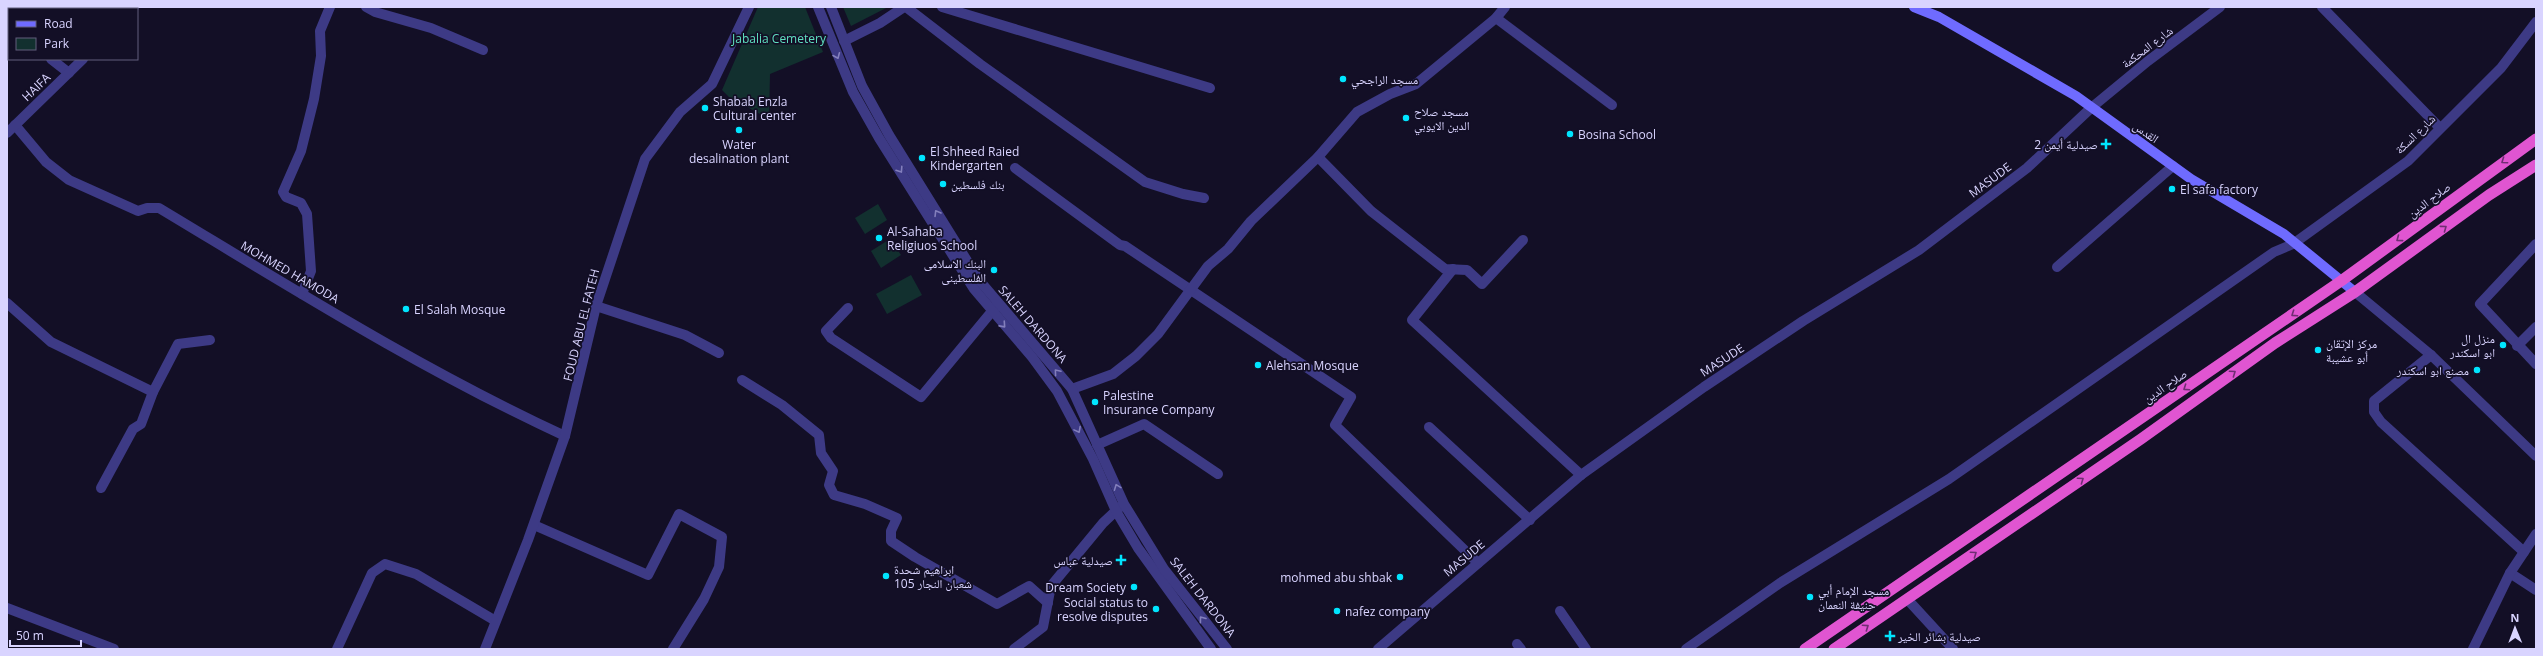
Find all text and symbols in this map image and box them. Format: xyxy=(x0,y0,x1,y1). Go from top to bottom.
legend xyxy=(8,8,138,60)
text: Road xyxy=(44,15,73,32)
street label: شارع المحكمة xyxy=(2118,22,2176,72)
park label: Jabalia Cemetery xyxy=(731,30,827,47)
text: Park xyxy=(44,35,70,52)
one-way arrow xyxy=(833,53,841,60)
street label: HAIFA xyxy=(18,69,54,105)
place label: مسجد الراجحي xyxy=(1351,71,1418,90)
marker: مسجد الراجحي xyxy=(1338,74,1348,84)
place label: Shabab Enzla Cultural center xyxy=(713,93,796,124)
marker: Shabab Enzla Cultural center xyxy=(700,103,710,113)
place label: مسجد صلاح الدين الايوبي xyxy=(1414,103,1470,136)
street label: شارع السكة xyxy=(2391,110,2439,158)
marker: مسجد صلاح الدين الايوبي xyxy=(1401,113,1411,123)
street label: القدس xyxy=(2130,117,2162,147)
marker: Water desalination plant xyxy=(734,125,744,135)
place label: Bosina School xyxy=(1578,126,1656,143)
marker: Bosina School xyxy=(1565,129,1575,139)
place label: Water desalination plant xyxy=(689,136,789,167)
place label: صيدلية أيمن 2 xyxy=(2034,136,2098,153)
marker: صيدلية أيمن 2 xyxy=(2101,139,2111,149)
place label: El Shheed Raied Kindergarten xyxy=(930,143,1019,174)
marker: El Shheed Raied Kindergarten xyxy=(917,153,927,163)
one-way arrow xyxy=(2501,156,2508,164)
street label: MASUDE xyxy=(1965,158,2015,202)
one-way arrow xyxy=(895,166,902,173)
place label: بنك فلسطين xyxy=(951,176,1005,193)
street label: صلاح الدين xyxy=(2404,178,2454,222)
marker: بنك فلسطين xyxy=(938,179,948,189)
place label: El safa factory xyxy=(2180,181,2259,198)
marker: El safa factory xyxy=(2167,184,2177,194)
one-way arrow xyxy=(935,210,942,217)
place label: Al-Sahaba Religiuos School xyxy=(887,223,977,254)
one-way arrow xyxy=(2439,226,2446,233)
marker: Al-Sahaba Religiuos School xyxy=(874,233,884,243)
one-way arrow xyxy=(2397,234,2404,241)
street label: MOHMED HAMODA xyxy=(238,237,343,307)
place label: البنك الاسلامى الفلسطينى xyxy=(924,255,986,286)
marker: البنك الاسلامى الفلسطينى xyxy=(989,265,999,275)
street label: FOUD ABU EL FATEH xyxy=(559,267,603,383)
street label: SALEH DARDONA xyxy=(995,282,1072,367)
place label: El Salah Mosque xyxy=(414,301,506,318)
marker: El Salah Mosque xyxy=(401,304,411,314)
one-way arrow xyxy=(2291,309,2298,316)
one-way arrow xyxy=(998,320,1005,327)
place label: منزل ال ابو اسكندر xyxy=(2449,330,2495,361)
place label: مركز الإتقان أبو عشيبة xyxy=(2326,335,2377,366)
street label: MASUDE xyxy=(1697,340,1747,380)
marker: منزل ال ابو اسكندر xyxy=(2498,340,2508,350)
marker: مركز الإتقان أبو عشيبة xyxy=(2313,345,2323,355)
place label: Alehsan Mosque xyxy=(1266,357,1359,374)
marker: Alehsan Mosque xyxy=(1253,360,1263,370)
place label: مصنع ابو اسكندر xyxy=(2396,362,2469,379)
street label: صلاح الدين xyxy=(2140,365,2190,407)
marker: مصنع ابو اسكندر xyxy=(2472,365,2482,375)
one-way arrow xyxy=(1055,369,1062,376)
one-way arrow xyxy=(2229,370,2236,378)
one-way arrow xyxy=(2183,383,2190,391)
place label: Palestine Insurance Company xyxy=(1103,387,1216,418)
marker: Palestine Insurance Company xyxy=(1090,397,1100,407)
one-way arrow xyxy=(1073,426,1081,433)
one-way arrow xyxy=(2077,477,2084,485)
one-way arrow xyxy=(1113,483,1121,490)
street label: MASUDE xyxy=(1440,536,1488,580)
one-way arrow xyxy=(1970,551,1977,559)
place label: صيدلية عباس xyxy=(1053,552,1113,569)
street label: SALEH DARDONA xyxy=(1166,553,1240,641)
marker: صيدلية عباس xyxy=(1116,555,1126,565)
place label: ابراهيم شحدة شعبان النجار 105 xyxy=(894,561,972,592)
place label: mohmed abu shbak xyxy=(1280,569,1393,586)
marker: ابراهيم شحدة شعبان النجار 105 xyxy=(881,571,891,581)
marker: mohmed abu shbak xyxy=(1395,572,1405,582)
place label: Dream Society xyxy=(1045,579,1127,596)
marker: Dream Society xyxy=(1129,582,1139,592)
place label: مسجد الإمام أبي حنيفة النعمان xyxy=(1818,582,1889,613)
marker: مسجد الإمام أبي حنيفة النعمان xyxy=(1805,592,1815,602)
place label: Social status to resolve disputes xyxy=(1057,594,1148,625)
place label: nafez company xyxy=(1345,603,1431,620)
marker: Social status to resolve disputes xyxy=(1151,604,1161,614)
marker: nafez company xyxy=(1332,606,1342,616)
north arrow xyxy=(2495,608,2535,648)
text: N xyxy=(2510,610,2519,625)
one-way arrow xyxy=(1200,616,1207,623)
scale bar xyxy=(10,622,81,648)
one-way arrow xyxy=(1862,625,1869,632)
text: 50 m xyxy=(16,627,44,644)
place label: صيدلية بشائر الخير xyxy=(1897,628,1981,645)
marker: صيدلية بشائر الخير xyxy=(1885,631,1895,641)

